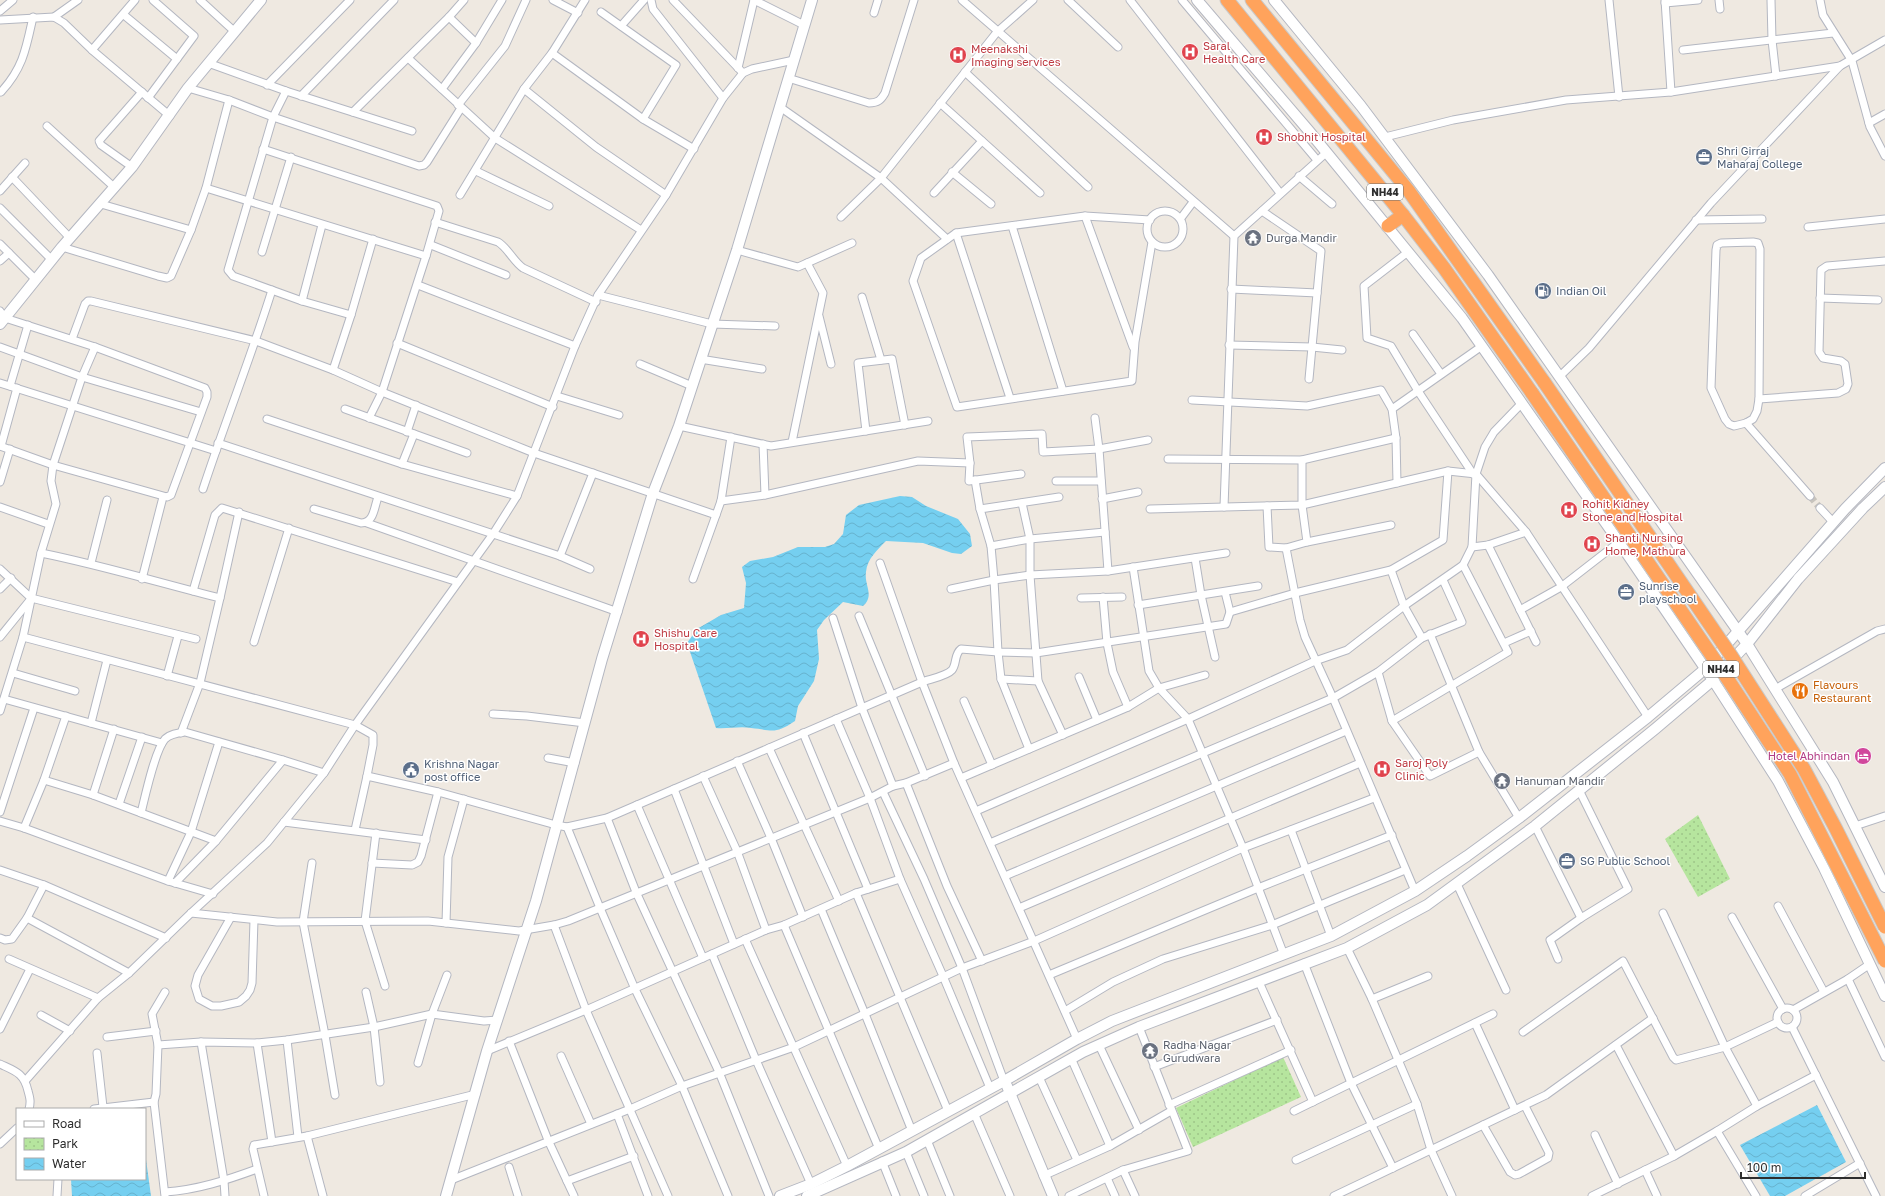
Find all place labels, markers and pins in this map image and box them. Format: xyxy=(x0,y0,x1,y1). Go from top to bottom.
place label: Saral Health Care xyxy=(1203,39,1265,65)
place label: Meenakshi Imaging services xyxy=(971,42,1061,68)
hospital icon: Saral Health Care xyxy=(1180,42,1200,62)
hospital icon: Meenakshi Imaging services xyxy=(948,45,968,65)
hospital icon: Shobhit Hospital xyxy=(1254,127,1274,147)
place label: Shobhit Hospital xyxy=(1277,130,1366,143)
place label: Shri Girraj Maharaj College xyxy=(1717,144,1802,170)
office icon: Shri Girraj Maharaj College xyxy=(1694,147,1714,167)
temple icon: Durga Mandir xyxy=(1243,228,1263,248)
place label: Durga Mandir xyxy=(1266,231,1337,244)
fuel station icon: Indian Oil xyxy=(1533,281,1553,301)
place label: Indian Oil xyxy=(1556,284,1607,297)
place label: Rohit Kidney Stone and Hospital xyxy=(1582,497,1683,523)
hospital icon: Rohit Kidney Stone and Hospital xyxy=(1559,500,1579,520)
place label: Shanti Nursing Home, Mathura xyxy=(1605,531,1686,557)
hospital icon: Shanti Nursing Home, Mathura xyxy=(1582,534,1602,554)
place label: Sunrise playschool xyxy=(1639,579,1697,605)
office icon: Sunrise playschool xyxy=(1616,582,1636,602)
place label: Shishu Care Hospital xyxy=(654,626,717,652)
hospital icon: Shishu Care Hospital xyxy=(631,629,651,649)
place label: Flavours Restaurant xyxy=(1813,678,1871,704)
restaurant icon: Flavours Restaurant xyxy=(1790,681,1810,701)
hotel icon: Hotel Abhindan xyxy=(1853,746,1873,766)
place label: Hotel Abhindan xyxy=(1768,749,1850,762)
place label: Saroj Poly Clinic xyxy=(1395,756,1448,782)
place label: Krishna Nagar post office xyxy=(424,757,500,783)
hospital icon: Saroj Poly Clinic xyxy=(1372,759,1392,779)
public building icon: Krishna Nagar post office xyxy=(401,760,421,780)
temple icon: Hanuman Mandir xyxy=(1492,771,1512,791)
place label: Hanuman Mandir xyxy=(1515,774,1606,787)
office icon: SG Public School xyxy=(1557,851,1577,871)
place label: SG Public School xyxy=(1580,854,1670,867)
place label: Radha Nagar Gurudwara xyxy=(1163,1038,1232,1064)
temple icon: Radha Nagar Gurudwara xyxy=(1140,1041,1160,1061)

